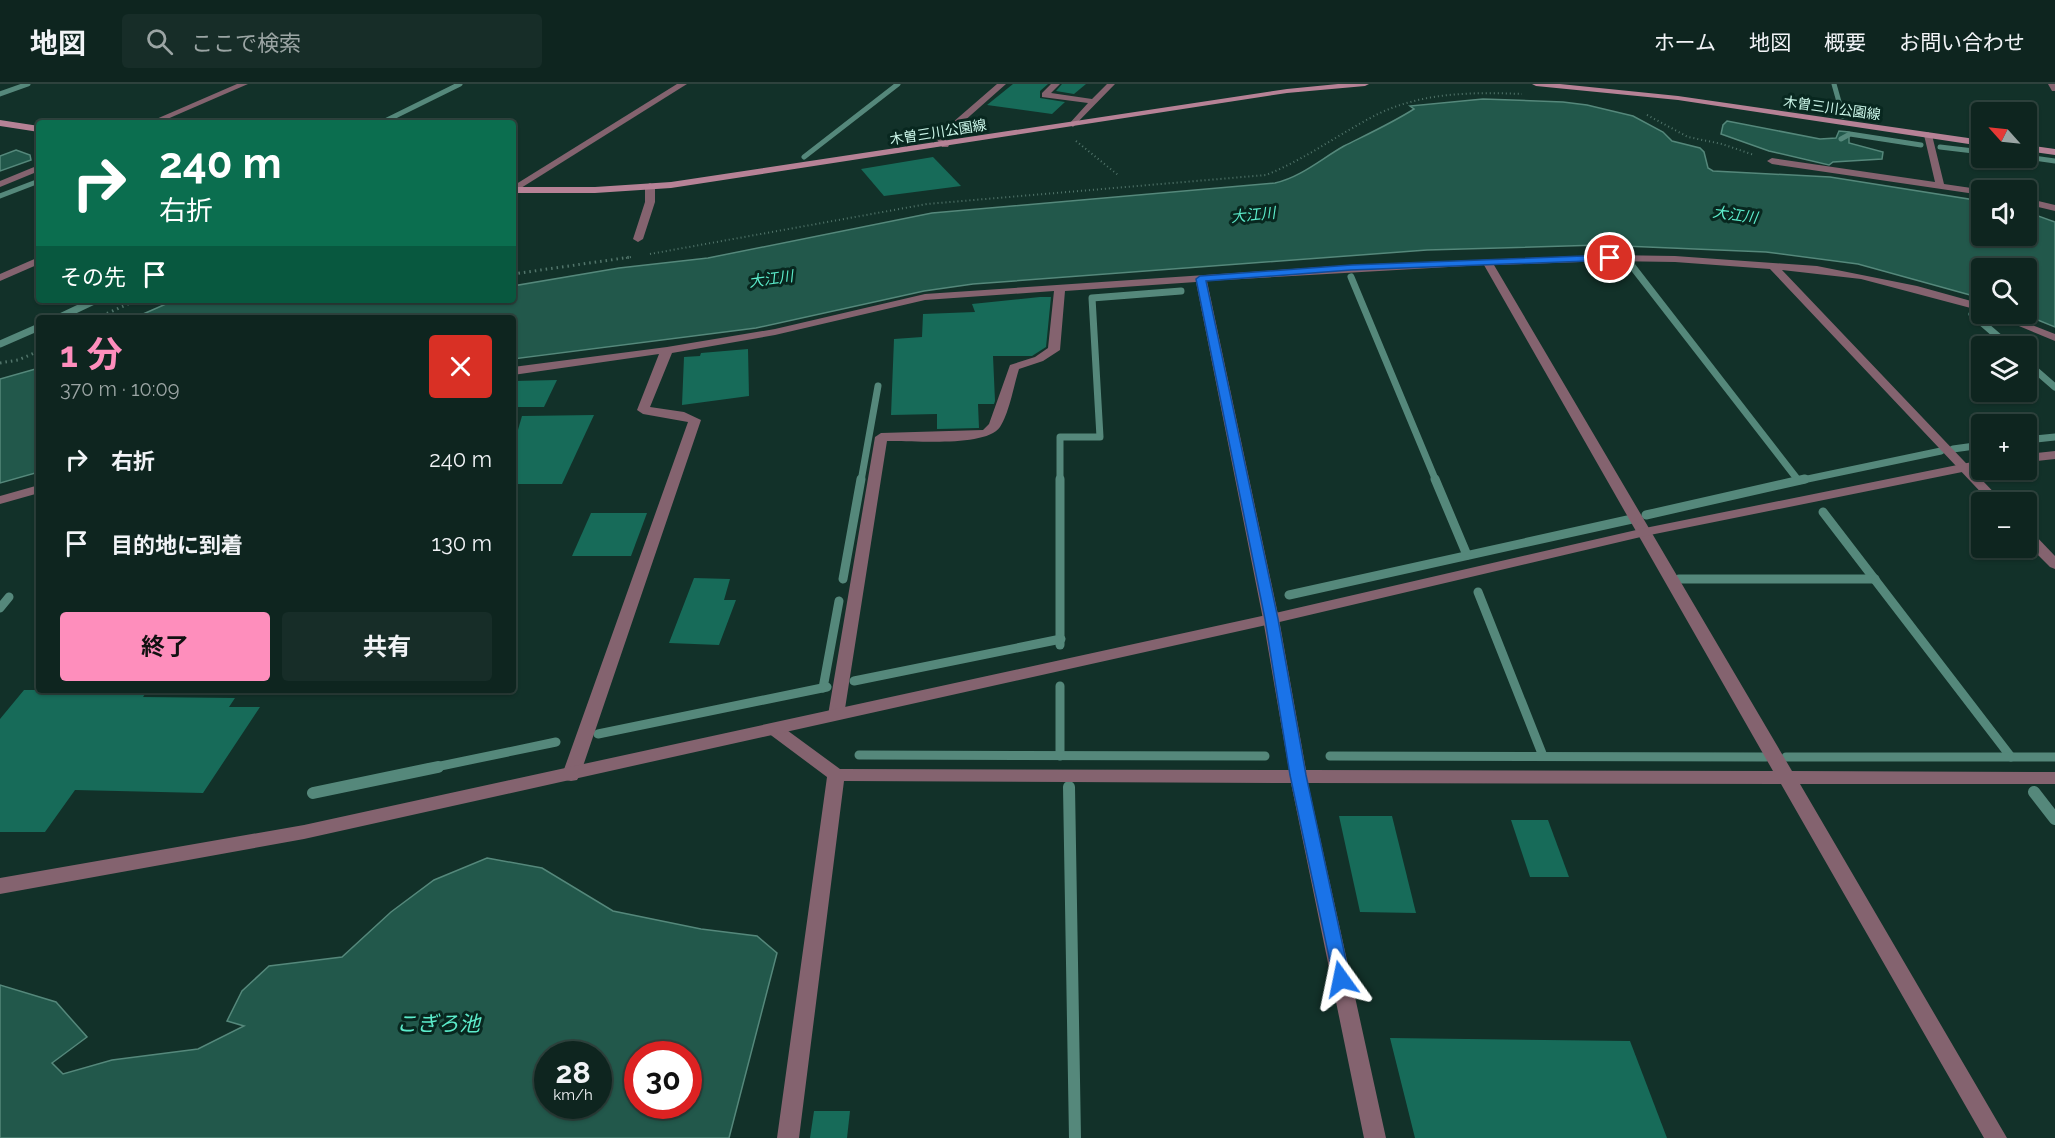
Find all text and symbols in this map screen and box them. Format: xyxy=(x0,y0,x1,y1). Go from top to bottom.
search box xyxy=(122,14,542,68)
icon: search xyxy=(143,25,176,58)
text: 地図 xyxy=(30,27,86,60)
text: ここで検索 xyxy=(191,30,301,56)
text: ホーム xyxy=(1654,30,1716,55)
text: 地図 xyxy=(1749,30,1791,55)
text: 概要 xyxy=(1824,30,1866,55)
text: お問い合わせ xyxy=(1899,30,2025,55)
street label: 木曽三川公園線 xyxy=(1782,93,1882,123)
north arrow xyxy=(1971,102,2037,168)
map controls xyxy=(1971,102,2037,558)
street label: 木曽三川公園線 xyxy=(888,116,988,148)
text: 240 m xyxy=(159,139,282,188)
icon: right xyxy=(60,144,138,222)
button: sound xyxy=(1971,180,2037,246)
text: 右折 xyxy=(159,195,213,226)
water label: 大江川 xyxy=(1230,203,1278,226)
water label: 大江川 xyxy=(1711,203,1761,227)
pin xyxy=(1584,232,1635,283)
icon: arrive xyxy=(1593,241,1626,274)
icon: arrive xyxy=(138,258,171,291)
button: search xyxy=(1971,258,2037,324)
text: その先 xyxy=(60,264,126,290)
water label: 大江川 xyxy=(747,267,797,291)
text: 1 分 xyxy=(60,333,122,375)
button: close xyxy=(429,335,492,398)
button: layers xyxy=(1971,336,2037,402)
text: 370 m · 10:09 xyxy=(60,377,179,401)
button: + xyxy=(1971,414,2037,480)
icon: right xyxy=(60,443,93,476)
text: 240 m xyxy=(429,446,492,472)
text: 右折 xyxy=(111,448,155,474)
button: − xyxy=(1971,492,2037,558)
icon: arrive xyxy=(60,527,93,560)
text: 130 m xyxy=(432,530,492,556)
text: 目的地に到着 xyxy=(111,532,243,558)
button: 終了 xyxy=(60,612,270,681)
button: 共有 xyxy=(282,612,492,681)
position arrow xyxy=(1309,947,1373,1011)
water label: こぎろ池 xyxy=(396,1011,482,1036)
speed limit sign: 30 xyxy=(624,1041,702,1119)
text: 28 xyxy=(555,1055,591,1090)
text: km/h xyxy=(553,1086,593,1104)

